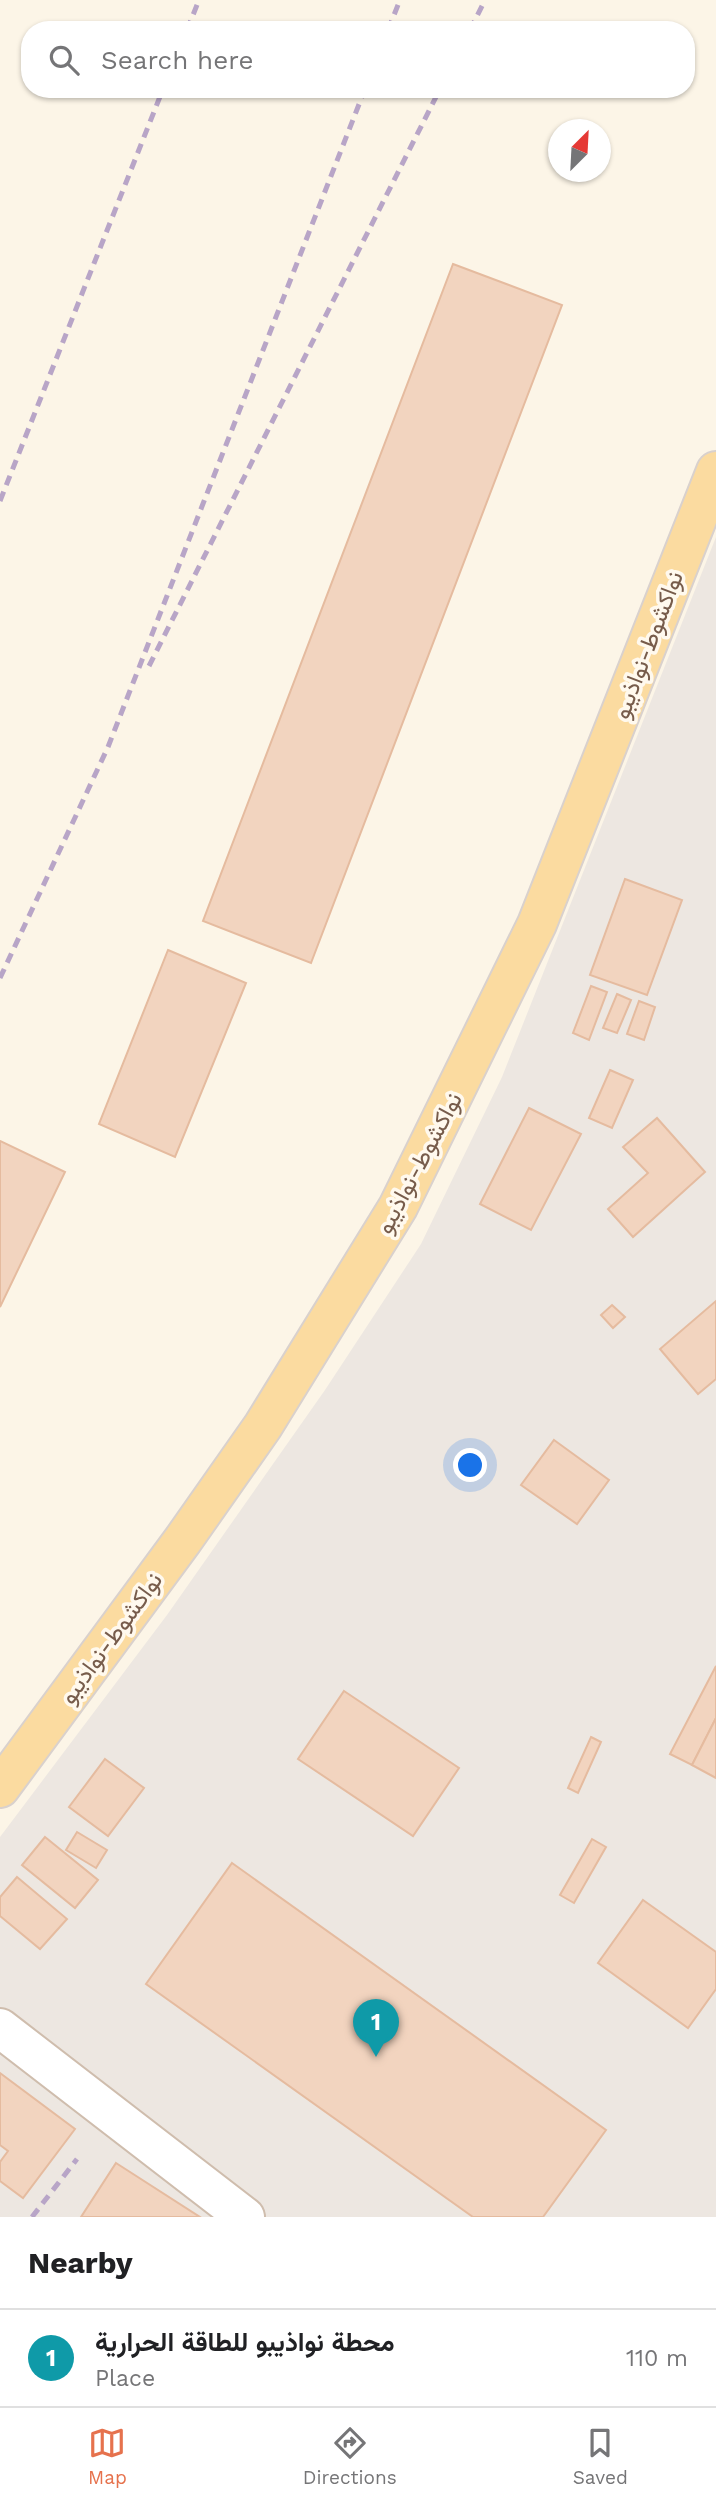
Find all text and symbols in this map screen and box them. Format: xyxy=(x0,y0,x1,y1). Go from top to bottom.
search box xyxy=(21,21,695,98)
icon: search xyxy=(45,41,83,79)
text: Search here xyxy=(101,45,253,75)
north arrow xyxy=(548,119,611,182)
street label: نواكشوط-نواذيبو xyxy=(607,567,690,723)
street label: نواكشوط-نواذيبو xyxy=(370,1088,469,1239)
your location xyxy=(453,1448,487,1482)
street label: نواكشوط-نواذيبو xyxy=(54,1567,169,1710)
pin: 1 xyxy=(353,1999,399,2057)
text: Nearby xyxy=(28,2245,133,2280)
text: محطة نواذيبو للطاقة الحرارية xyxy=(95,2327,395,2357)
text: 1 xyxy=(46,2345,56,2372)
text: 110 m xyxy=(626,2345,688,2372)
text: Place xyxy=(95,2365,155,2392)
tab: Map xyxy=(88,2424,127,2489)
tab: Directions xyxy=(303,2424,397,2489)
tab: Saved xyxy=(573,2424,628,2489)

